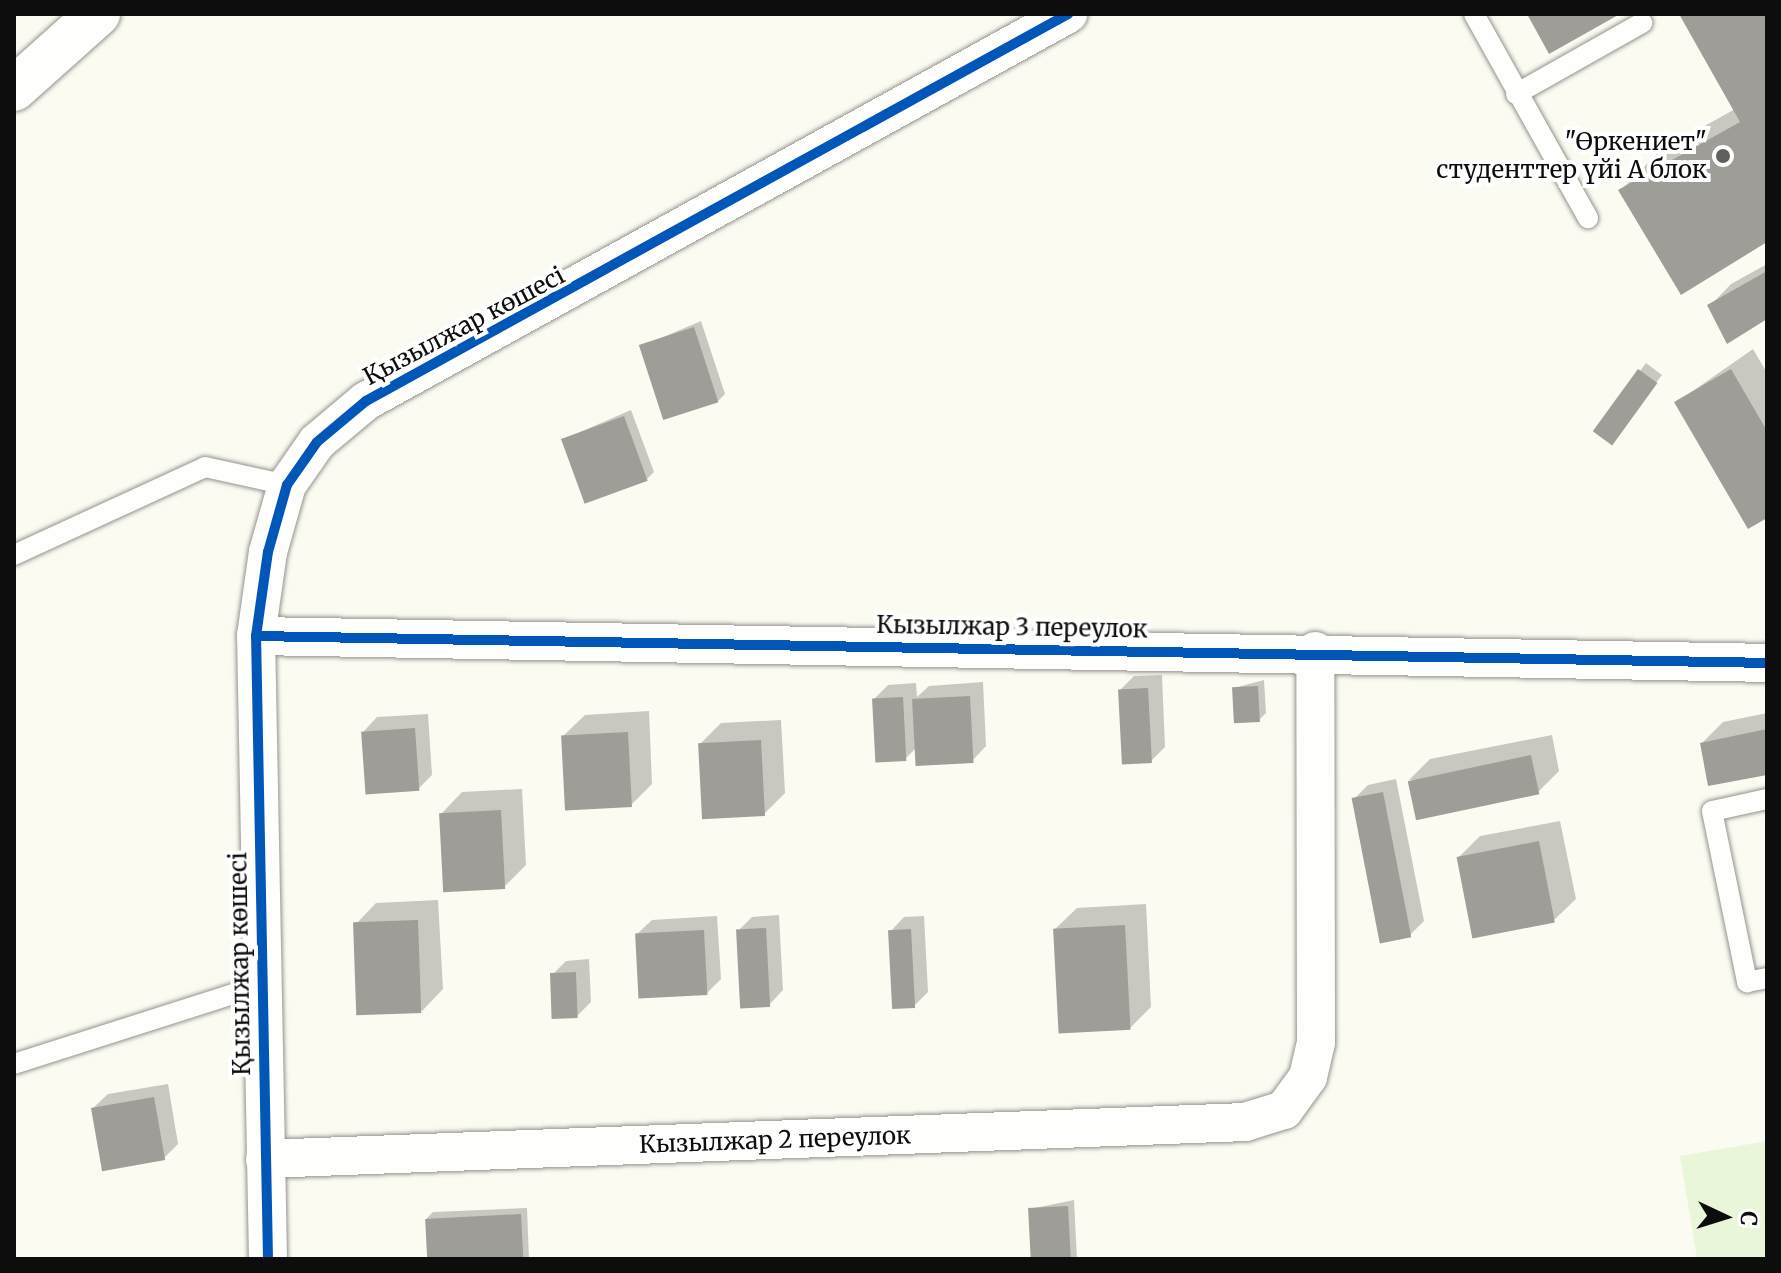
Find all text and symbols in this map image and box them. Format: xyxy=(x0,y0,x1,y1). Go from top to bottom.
place label: "Өркениет" студенттер үйі А блок xyxy=(1436,128,1707,184)
marker: "Өркениет" студенттер үйі А блок xyxy=(1714,147,1732,165)
street label: Қызылжар көшесі xyxy=(358,261,570,391)
street label: Кызылжар 3 переулок xyxy=(876,610,1148,644)
street label: Қызылжар көшесі xyxy=(224,852,256,1076)
street label: Кызылжар 2 переулок xyxy=(639,1121,911,1159)
north arrow xyxy=(1685,1177,1765,1257)
text: С xyxy=(1734,1210,1763,1227)

